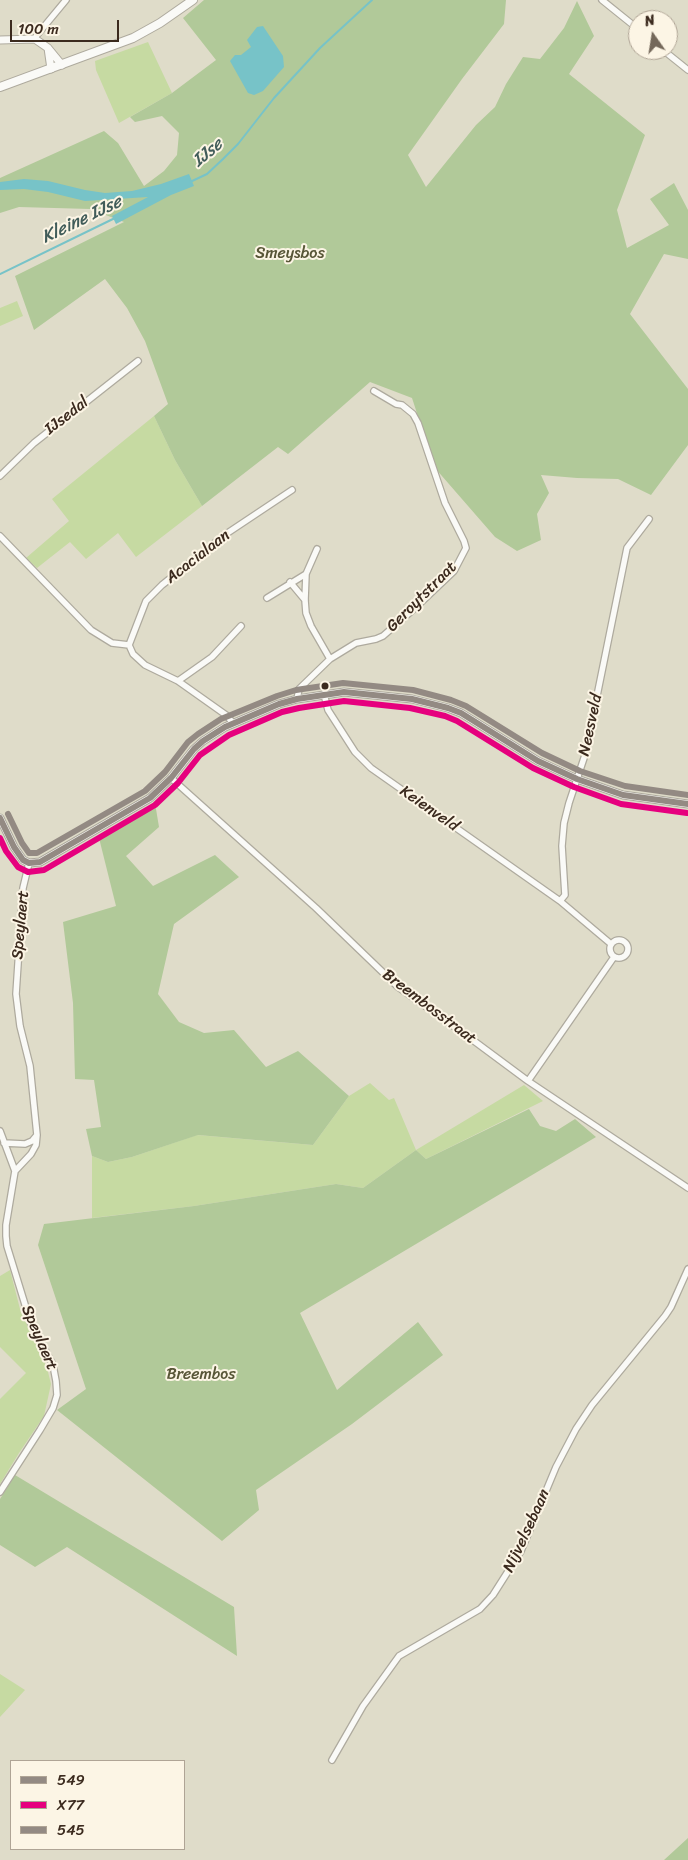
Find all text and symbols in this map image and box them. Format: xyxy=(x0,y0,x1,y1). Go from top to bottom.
text: N xyxy=(642,8,657,34)
scale bar xyxy=(12,10,121,42)
north arrow xyxy=(628,10,678,60)
text: 100 m xyxy=(18,16,59,42)
water label: IJse xyxy=(188,134,228,172)
water label: Kleine IJse xyxy=(38,191,126,249)
park label: Smeysbos xyxy=(255,244,325,264)
street label: IJsedal xyxy=(41,393,93,439)
street label: Acacialaan xyxy=(162,526,234,588)
street label: Geroytstraat xyxy=(383,558,461,636)
unlabelled marker xyxy=(320,681,330,691)
street label: Neesveld xyxy=(575,692,607,758)
street label: Keienveld xyxy=(396,782,462,836)
street label: Speylaert xyxy=(8,890,34,960)
street label: Breembosstraat xyxy=(378,965,480,1049)
street label: Speylaert xyxy=(17,1303,61,1373)
park label: Breembos xyxy=(166,1365,236,1385)
street label: Nijvelsebaan xyxy=(499,1486,555,1576)
legend xyxy=(10,1760,185,1850)
text: 549 xyxy=(57,1767,85,1793)
text: X77 xyxy=(57,1792,84,1818)
text: 545 xyxy=(57,1817,85,1843)

